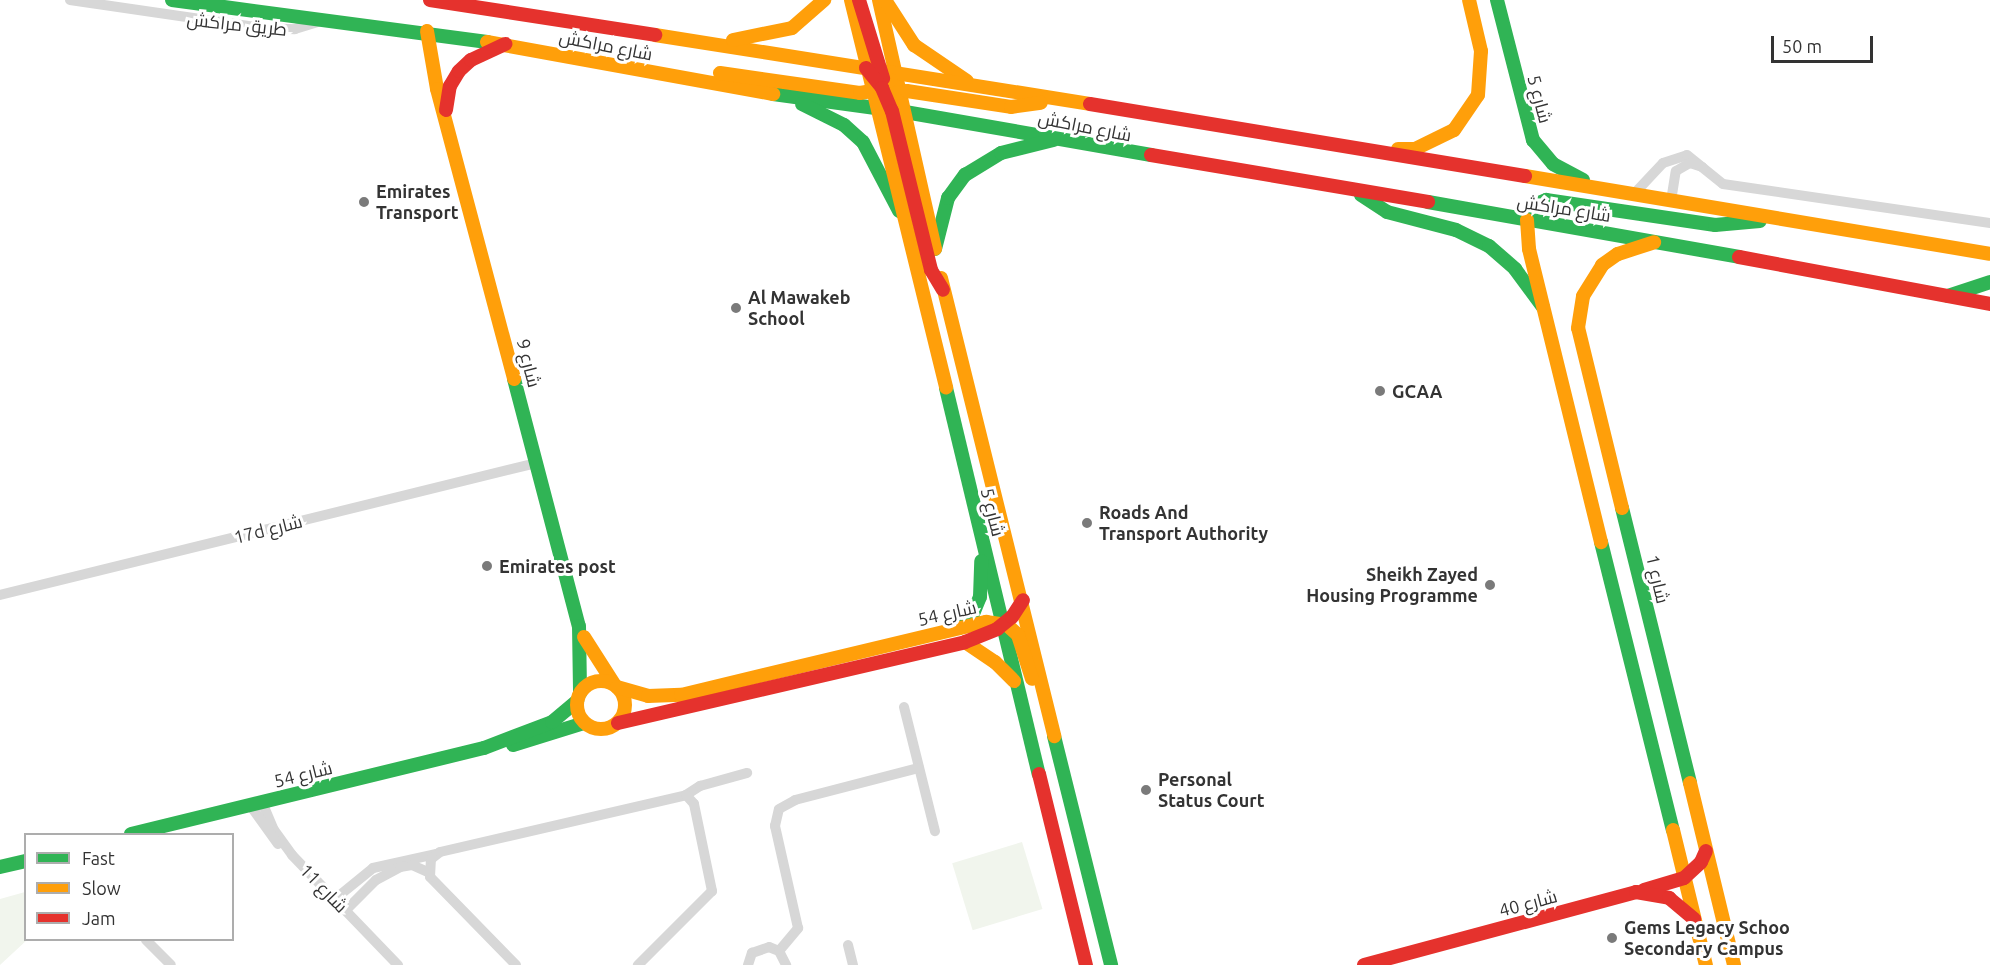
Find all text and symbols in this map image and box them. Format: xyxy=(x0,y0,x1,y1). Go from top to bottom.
street label: طريق مراكش xyxy=(186,8,288,40)
scale bar xyxy=(1774,24,1876,62)
street label: شارع مراكش xyxy=(558,25,654,65)
text: 50 m xyxy=(1782,36,1822,56)
street label: شارع 5 xyxy=(1523,72,1557,126)
street label: شارع مراكش xyxy=(1037,106,1133,146)
place label: Emirates Transport xyxy=(376,181,459,224)
street label: شارع مراكش xyxy=(1516,190,1612,226)
marker: Emirates Transport xyxy=(357,195,371,209)
place label: Al Mawakeb School xyxy=(748,287,850,330)
marker: Al Mawakeb School xyxy=(729,301,743,315)
street label: شارع 9 xyxy=(513,337,545,389)
place label: GCAA xyxy=(1392,380,1442,402)
marker: GCAA xyxy=(1373,384,1387,398)
street label: شارع 5 xyxy=(977,486,1009,538)
place label: Roads And Transport Authority xyxy=(1099,502,1268,544)
street label: 17d شارع xyxy=(232,510,304,548)
marker: Roads And Transport Authority xyxy=(1080,516,1094,530)
street label: شارع 1 xyxy=(1642,553,1674,605)
place label: Emirates post xyxy=(499,555,616,577)
marker: Emirates post xyxy=(480,559,494,573)
place label: Sheikh Zayed Housing Programme xyxy=(1306,564,1478,606)
marker: Sheikh Zayed Housing Programme xyxy=(1483,578,1497,592)
street label: شارع 54 xyxy=(916,596,978,630)
street label: شارع 54 xyxy=(272,756,334,792)
place label: Personal Status Court xyxy=(1158,769,1264,812)
marker: Personal Status Court xyxy=(1139,783,1153,797)
legend xyxy=(24,833,234,941)
text: Fast xyxy=(82,848,115,868)
street label: شارع 11 xyxy=(296,859,352,917)
text: Slow xyxy=(82,878,121,898)
street label: شارع 40 xyxy=(1497,885,1559,921)
text: Jam xyxy=(82,908,116,928)
place label: Gems Legacy Schoo Secondary Campus xyxy=(1624,917,1790,960)
marker: Gems Legacy Schoo Secondary Campus xyxy=(1605,931,1619,945)

